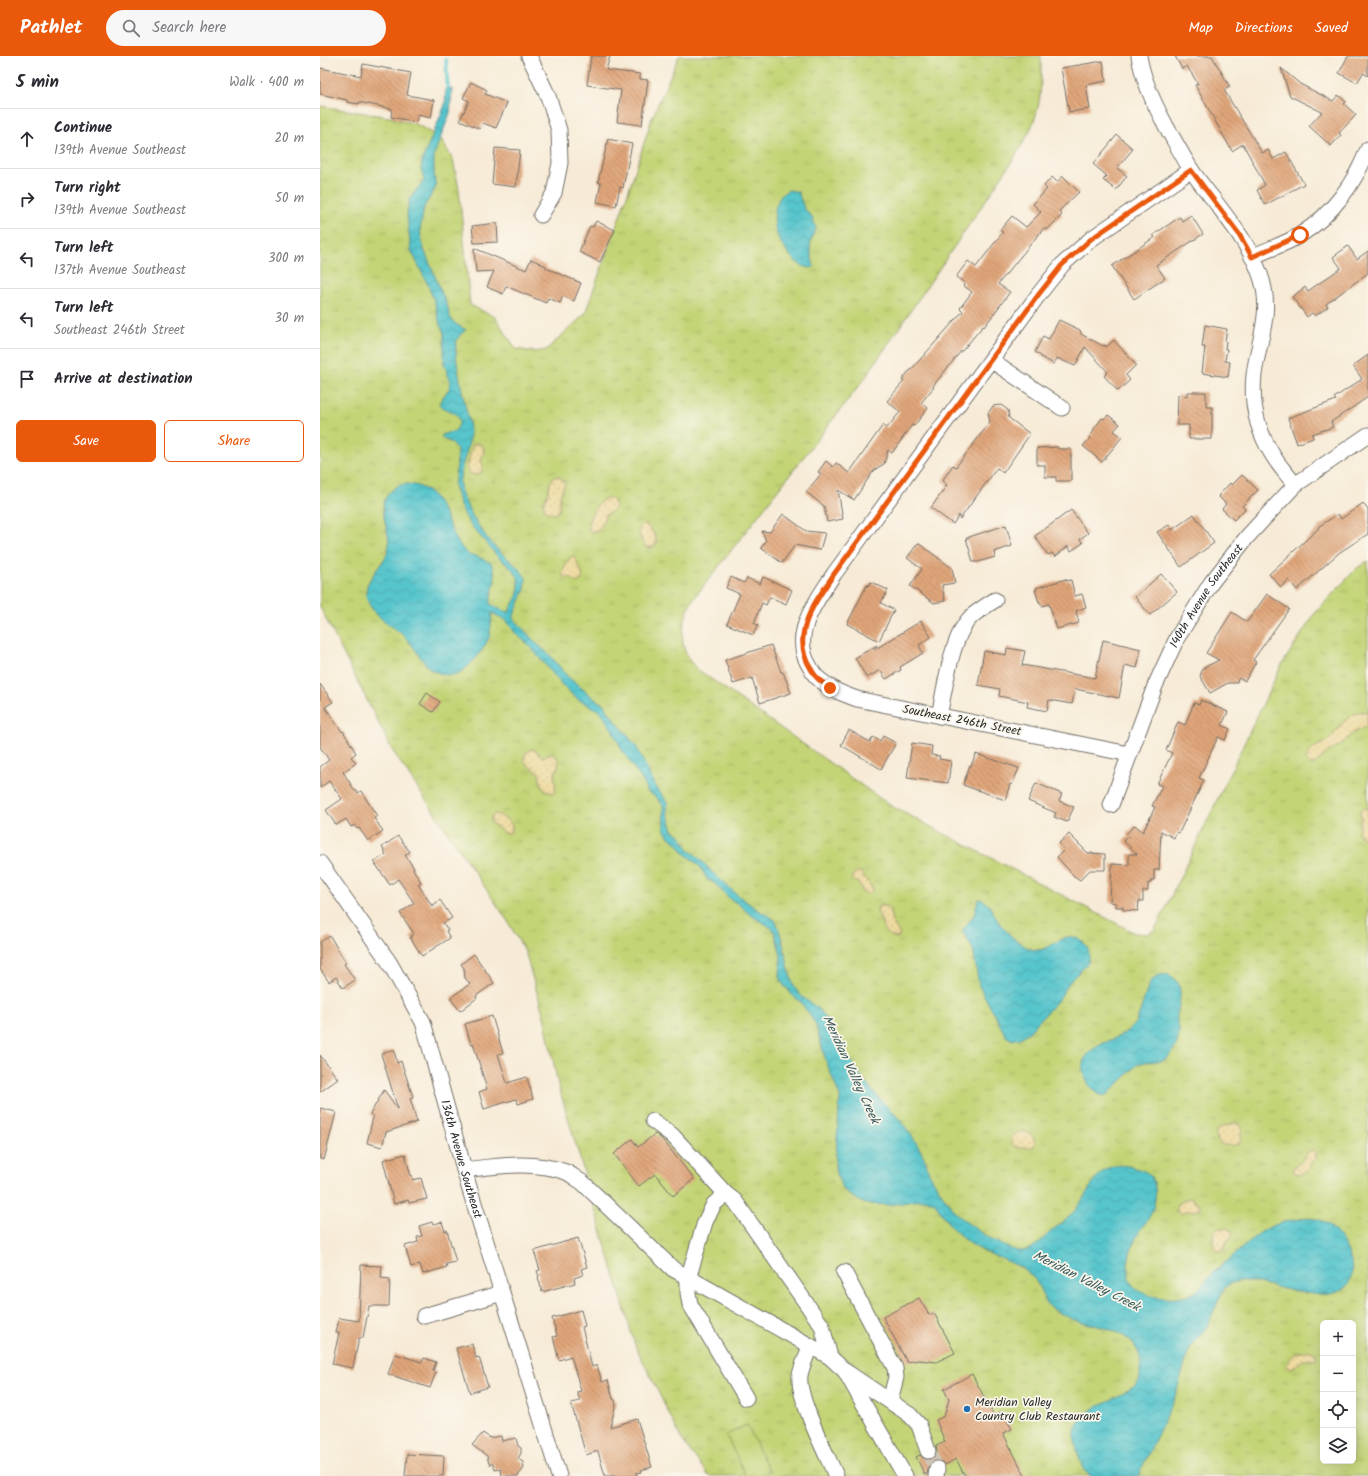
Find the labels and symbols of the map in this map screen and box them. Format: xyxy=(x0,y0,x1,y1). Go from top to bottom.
route start xyxy=(1291,226,1309,244)
street label: 140th Avenue Southeast xyxy=(1165,540,1248,651)
route end xyxy=(821,679,839,697)
street label: Southeast 246th Street xyxy=(901,700,1023,741)
water label: Meridian Valley Creek xyxy=(816,1012,886,1129)
street label: 136th Avenue Southeast xyxy=(435,1098,487,1221)
water label: Meridian Valley Creek xyxy=(1029,1245,1145,1318)
place label: Meridian Valley Country Club Restaurant xyxy=(975,1393,1100,1426)
marker: Meridian Valley Country Club Restaurant xyxy=(962,1404,972,1414)

